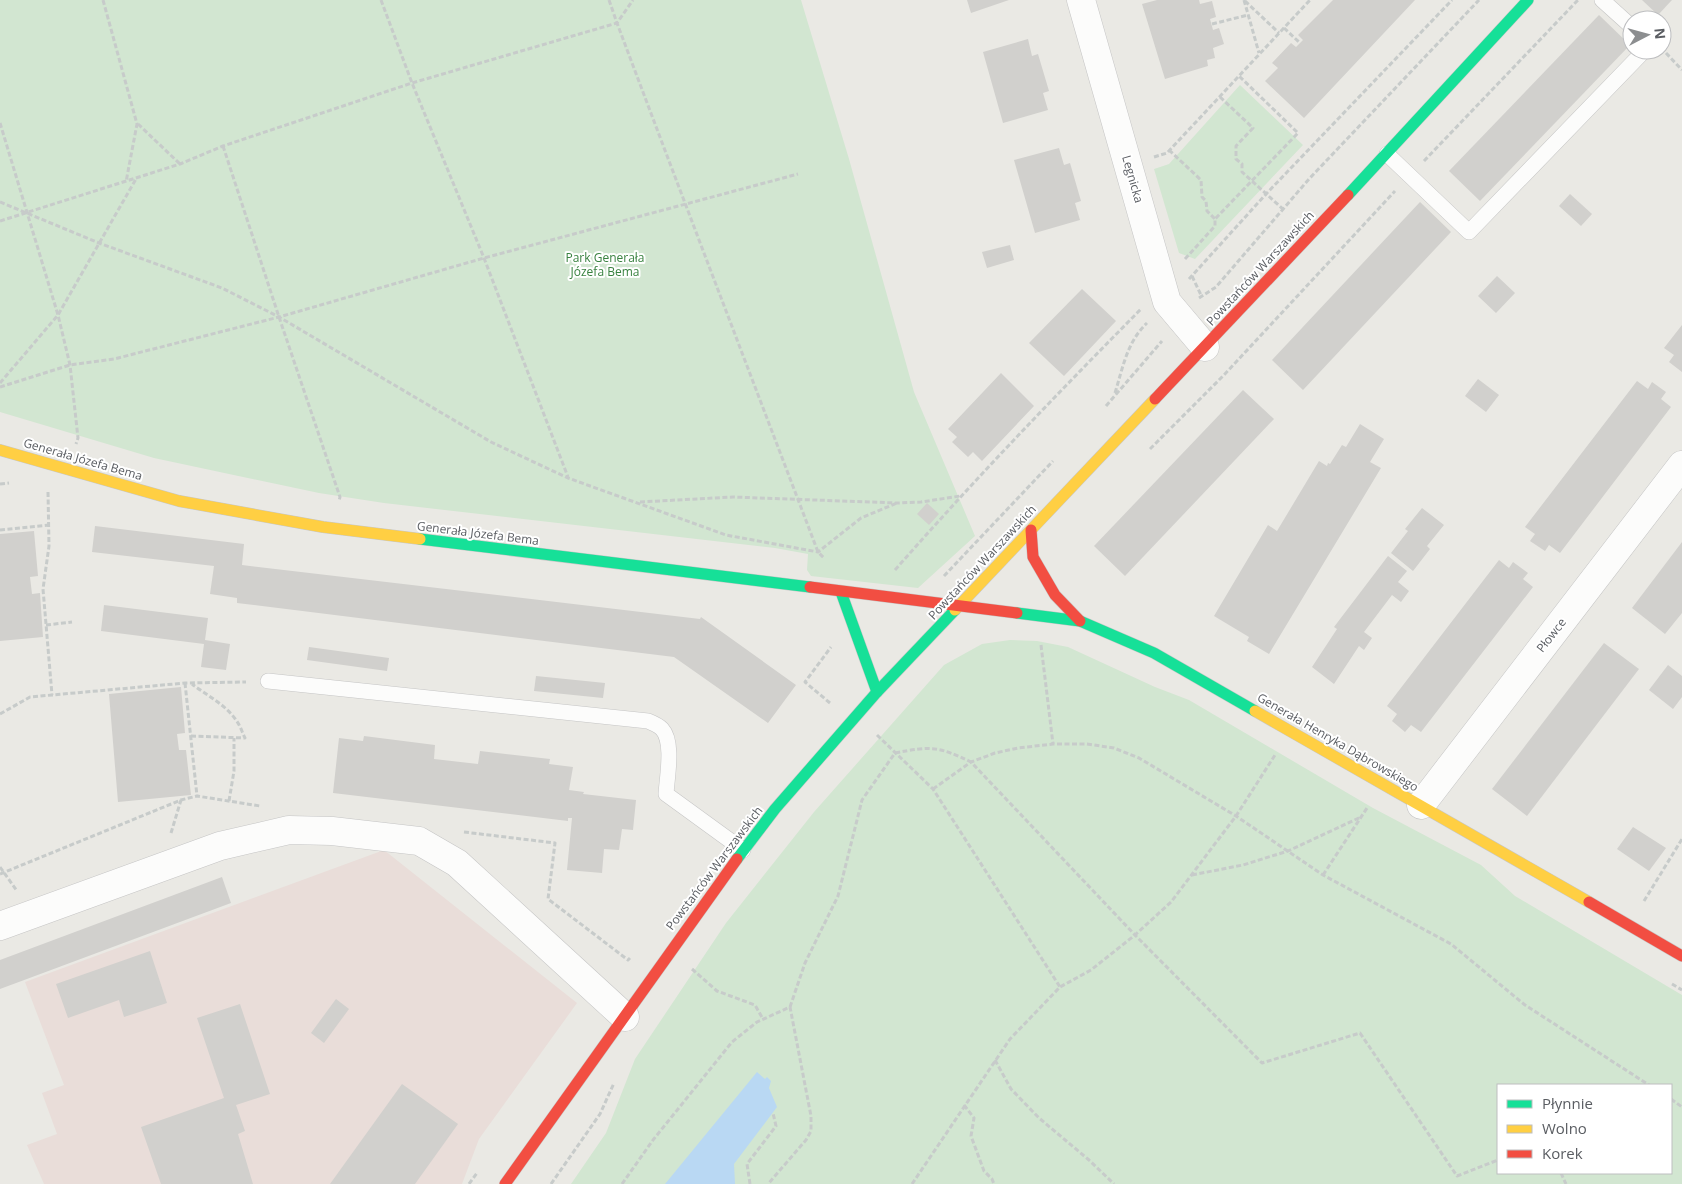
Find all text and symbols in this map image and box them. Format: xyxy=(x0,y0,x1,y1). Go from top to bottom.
north arrow xyxy=(1622,10,1672,60)
text: N xyxy=(1650,27,1670,40)
street label: Legnicka xyxy=(1118,153,1148,205)
street label: Powstańców Warszawskich xyxy=(1202,207,1318,329)
park label: Park Generała Józefa Bema xyxy=(565,249,645,280)
street label: Generała Józefa Bema xyxy=(22,434,144,484)
street label: Powstańców Warszawskich xyxy=(924,501,1040,623)
street label: Generała Józefa Bema xyxy=(416,517,540,549)
street label: Płowce xyxy=(1532,614,1570,656)
street label: Generała Henryka Dąbrowskiego xyxy=(1254,689,1422,795)
street label: Powstańców Warszawskich xyxy=(662,802,766,934)
legend xyxy=(1497,1084,1672,1174)
text: Płynnie xyxy=(1542,1093,1593,1113)
text: Wolno xyxy=(1542,1118,1587,1138)
text: Korek xyxy=(1542,1143,1583,1163)

